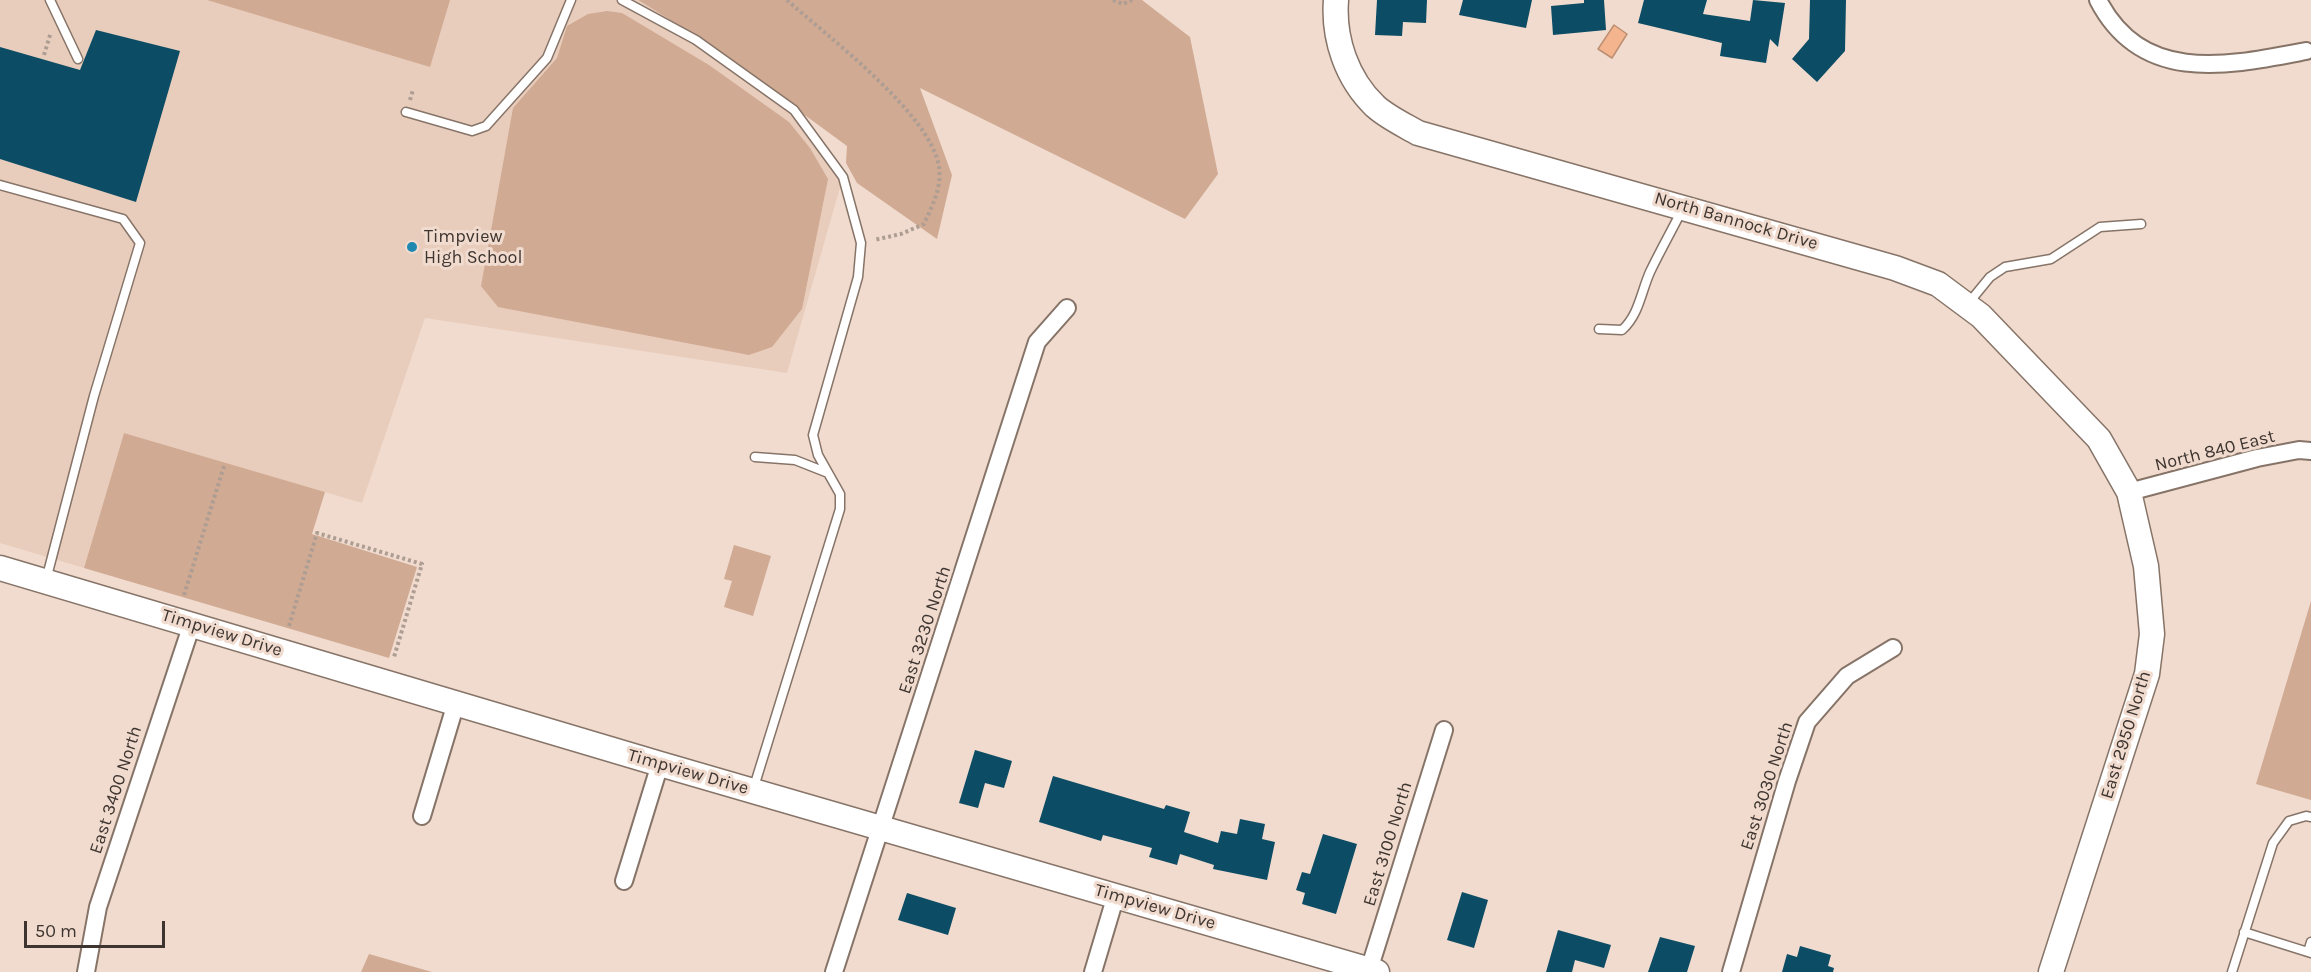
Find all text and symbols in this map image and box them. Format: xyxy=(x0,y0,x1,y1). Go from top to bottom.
street label: North Bannock Drive xyxy=(1652,187,1820,255)
place label: Timpview High School xyxy=(424,226,522,268)
marker: Timpview High School xyxy=(405,240,419,254)
street label: North 840 East xyxy=(2153,426,2277,476)
street label: East 3230 North xyxy=(894,563,956,697)
street label: Timpview Drive xyxy=(159,604,285,662)
street label: East 2950 North xyxy=(2096,668,2156,802)
street label: East 3030 North xyxy=(1736,719,1798,853)
street label: East 3400 North xyxy=(85,723,147,857)
street label: Timpview Drive xyxy=(625,744,751,800)
street label: East 3100 North xyxy=(1359,779,1417,909)
street label: Timpview Drive xyxy=(1092,879,1218,935)
scale bar xyxy=(27,909,168,947)
text: 50 m xyxy=(35,920,77,942)

